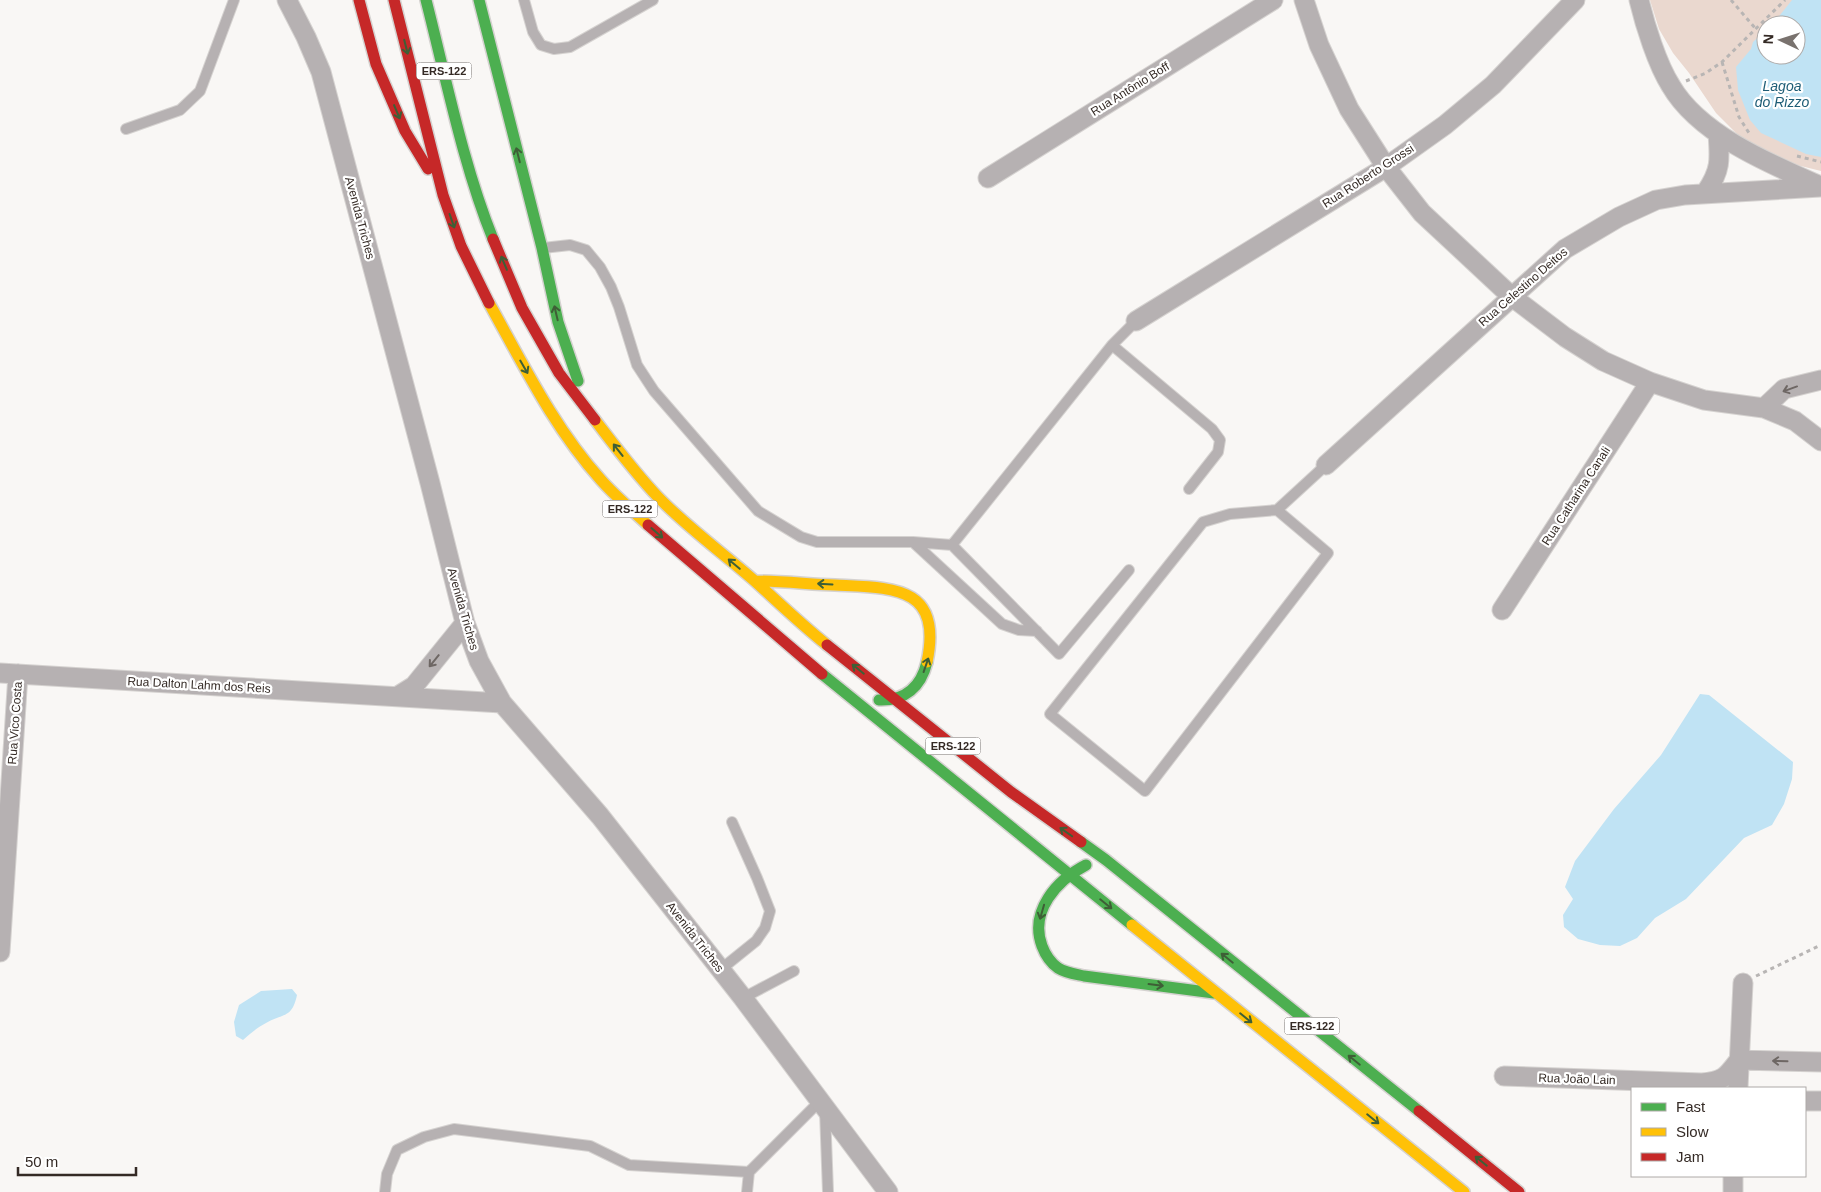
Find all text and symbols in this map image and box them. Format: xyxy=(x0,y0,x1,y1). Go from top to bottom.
north arrow xyxy=(1756,15,1806,65)
text: N xyxy=(1760,33,1776,45)
one-way arrow xyxy=(402,39,411,55)
street label: Rua Antônio Boff xyxy=(1088,59,1172,119)
road number: ERS-122 xyxy=(416,62,472,80)
water label: Lagoa do Rizzo xyxy=(1755,78,1809,110)
one-way arrow xyxy=(393,104,402,119)
street label: Rua Roberto Grossi xyxy=(1320,141,1416,211)
one-way arrow xyxy=(513,147,522,163)
street label: Avenida Triches xyxy=(342,175,378,261)
one-way arrow xyxy=(448,213,457,228)
street label: Rua Celestino Deitos xyxy=(1476,245,1570,329)
one-way arrow xyxy=(498,256,508,271)
one-way arrow xyxy=(551,305,560,321)
one-way arrow xyxy=(519,359,529,373)
one-way arrow xyxy=(1782,384,1798,394)
one-way arrow xyxy=(613,444,624,457)
street label: Rua Catharina Canali xyxy=(1539,444,1613,548)
road number: ERS-122 xyxy=(602,500,658,518)
one-way arrow xyxy=(651,528,664,539)
one-way arrow xyxy=(728,558,741,569)
street label: Avenida Triches xyxy=(445,566,481,652)
one-way arrow xyxy=(817,580,833,589)
one-way arrow xyxy=(429,654,440,667)
one-way arrow xyxy=(922,657,932,673)
one-way arrow xyxy=(851,664,864,675)
street label: Rua Dalton Lahm dos Reis xyxy=(127,674,271,696)
street label: Rua Vico Costa xyxy=(5,681,25,765)
road number: ERS-122 xyxy=(926,738,980,754)
one-way arrow xyxy=(1059,827,1073,837)
one-way arrow xyxy=(1100,898,1113,909)
street label: Avenida Triches xyxy=(663,899,727,975)
one-way arrow xyxy=(1037,904,1046,920)
one-way arrow xyxy=(1221,952,1234,963)
one-way arrow xyxy=(1148,980,1164,990)
one-way arrow xyxy=(1239,1012,1252,1023)
road number: ERS-122 xyxy=(1284,1018,1340,1034)
one-way arrow xyxy=(1348,1054,1361,1065)
one-way arrow xyxy=(1772,1056,1788,1066)
street label: Rua João Lain xyxy=(1538,1071,1616,1087)
legend xyxy=(1631,1087,1806,1177)
text: Fast xyxy=(1676,1098,1706,1115)
one-way arrow xyxy=(1366,1114,1379,1125)
text: Slow xyxy=(1676,1123,1709,1140)
scale bar xyxy=(18,1144,135,1176)
text: Jam xyxy=(1676,1148,1704,1165)
text: 50 m xyxy=(25,1153,58,1170)
one-way arrow xyxy=(1474,1156,1487,1167)

